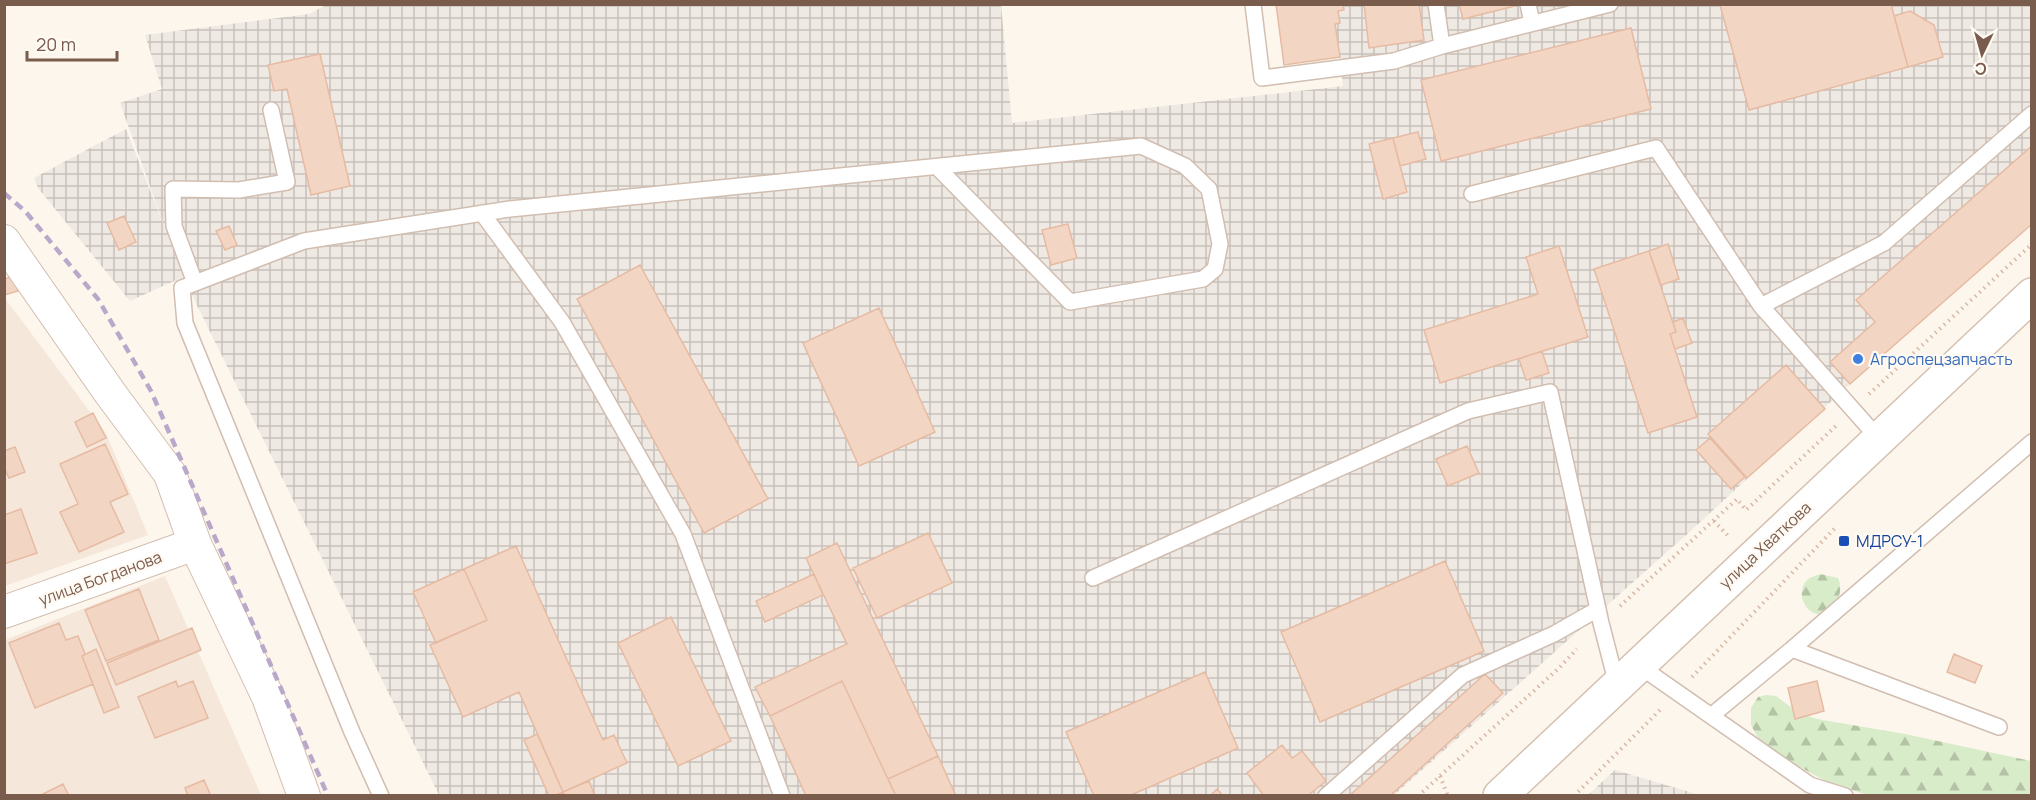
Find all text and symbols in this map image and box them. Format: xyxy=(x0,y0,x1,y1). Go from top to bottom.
scale bar xyxy=(27,24,117,62)
north arrow xyxy=(1952,24,2012,84)
text: 20 m xyxy=(36,32,76,56)
text: С xyxy=(1974,57,1988,80)
place label: Агроспецзапчасть xyxy=(1870,348,2013,370)
marker: Агроспецзапчасть xyxy=(1851,352,1865,366)
street label: улица Хваткова xyxy=(1714,497,1816,593)
place label: МДРСУ-1 xyxy=(1856,530,1923,552)
marker: МДРСУ-1 xyxy=(1837,534,1851,548)
street label: улица Богданова xyxy=(35,545,165,611)

